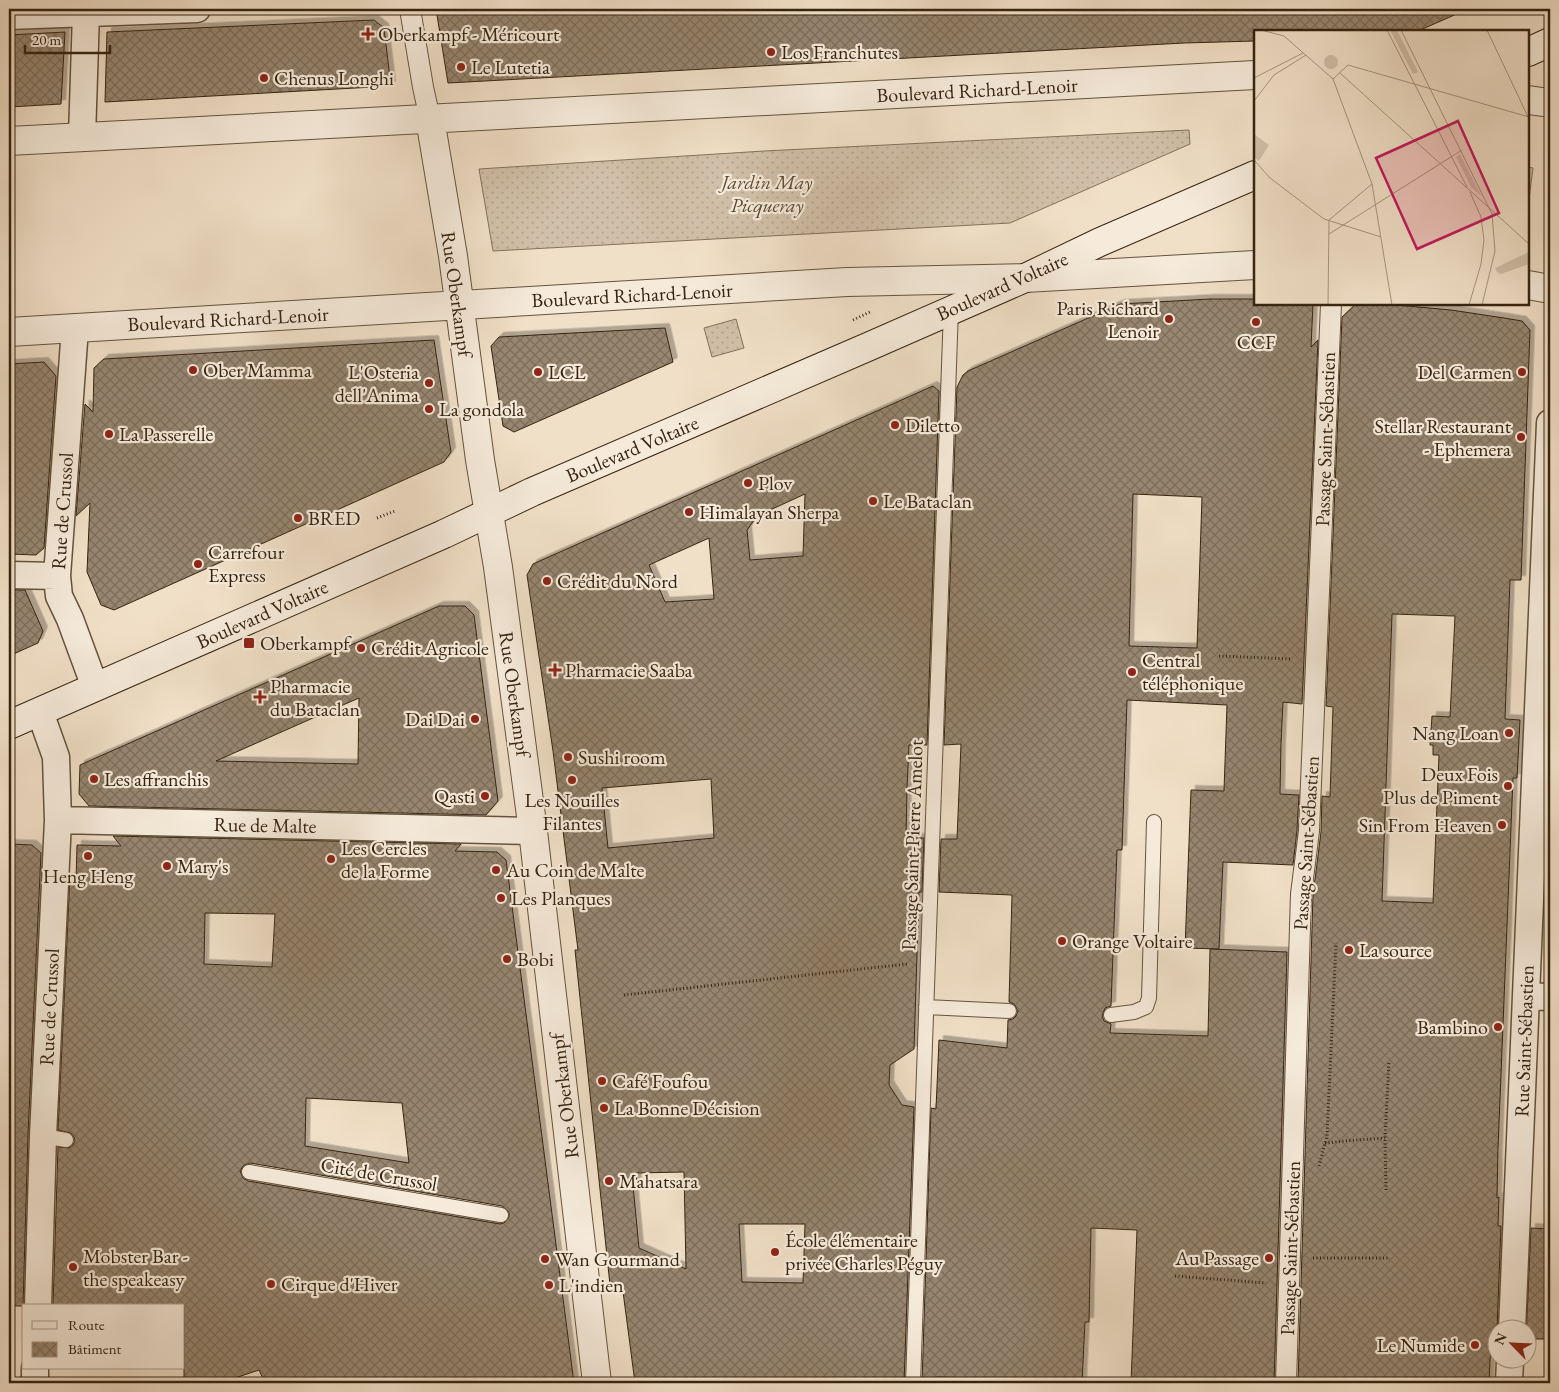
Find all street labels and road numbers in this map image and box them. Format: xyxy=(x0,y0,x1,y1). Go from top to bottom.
street label: Boulevard Richard-Lenoir xyxy=(876,72,1079,108)
street label: Rue Oberkampf xyxy=(435,230,479,361)
street label: Boulevard Voltaire xyxy=(932,245,1072,327)
street label: Boulevard Richard-Lenoir xyxy=(531,277,734,313)
street label: Boulevard Richard-Lenoir xyxy=(127,301,330,337)
street label: Passage Saint-Sébastien xyxy=(1309,351,1341,527)
street label: Boulevard Voltaire xyxy=(562,409,702,489)
street label: Rue de Crussol xyxy=(45,451,79,570)
street label: Boulevard Voltaire xyxy=(192,573,332,655)
street label: Rue Oberkampf xyxy=(493,630,537,761)
street label: Passage Saint-Pierre Amelot xyxy=(895,738,929,951)
street label: Passage Saint-Sébastien xyxy=(1287,754,1325,931)
street label: Rue de Malte xyxy=(213,811,317,839)
street label: Rue de Crussol xyxy=(33,948,65,1066)
street label: Rue Saint-Sébastien xyxy=(1508,964,1540,1117)
street label: Rue Oberkampf xyxy=(543,1029,585,1160)
street label: Cité de Crussol xyxy=(319,1151,439,1197)
street label: Passage Saint-Sébastien xyxy=(1274,1160,1306,1336)

